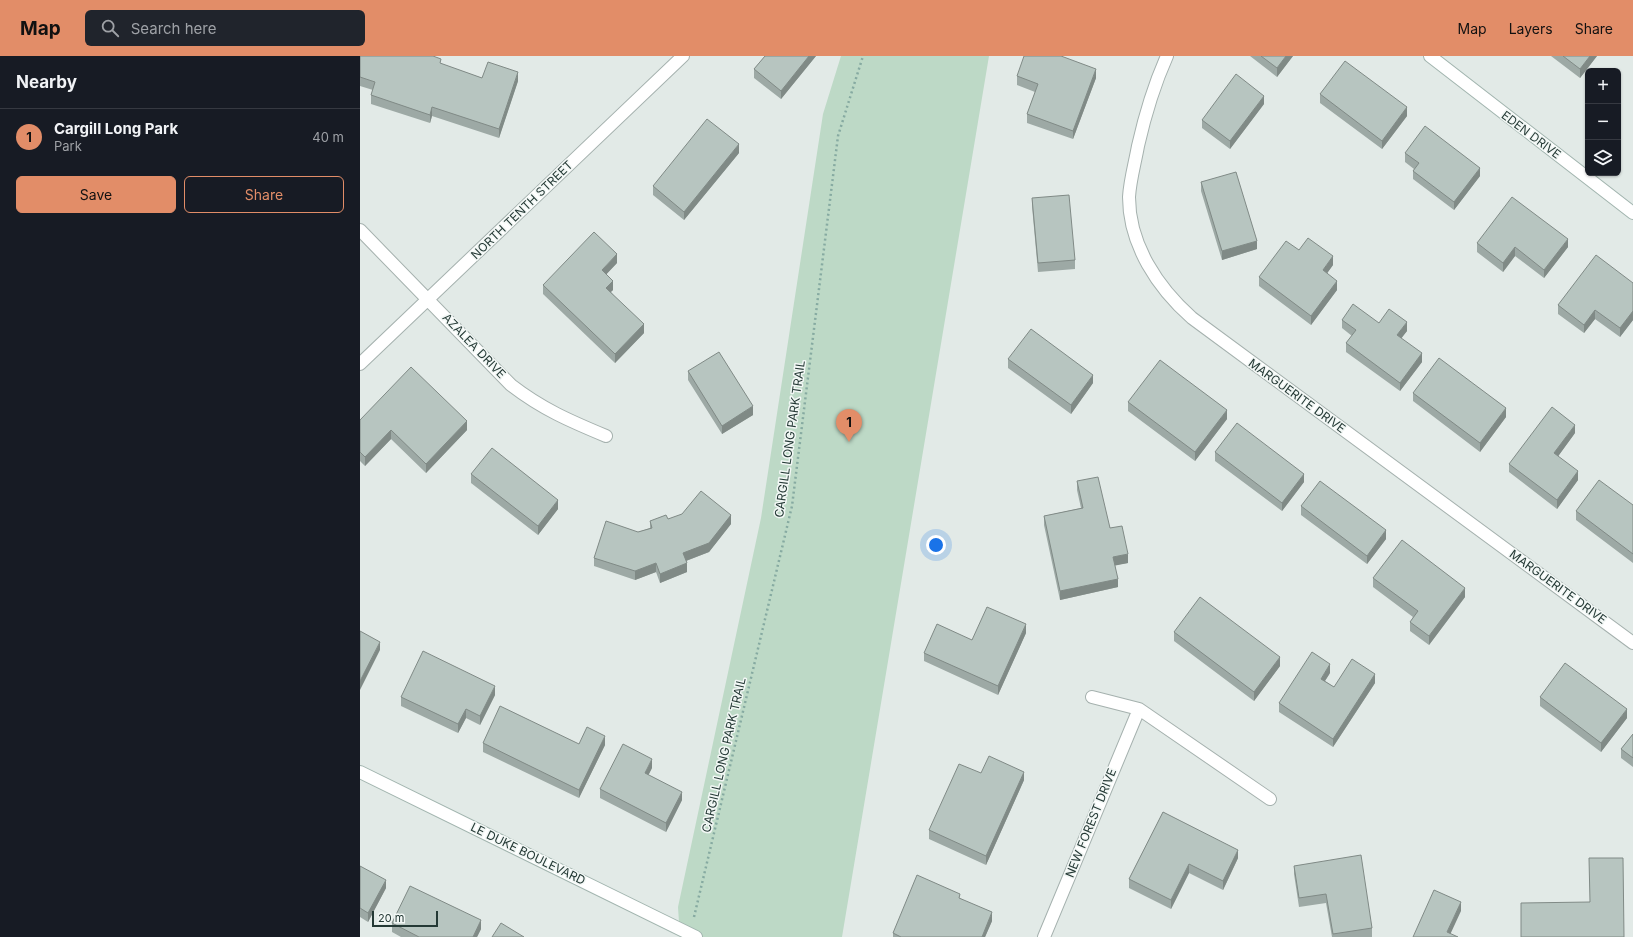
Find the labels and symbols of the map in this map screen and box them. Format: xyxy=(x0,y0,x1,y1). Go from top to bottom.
street label: EDEN DRIVE xyxy=(1499,107,1564,162)
street label: NORTH TENTH STREET xyxy=(468,157,576,262)
street label: AZALEA DRIVE xyxy=(439,310,509,381)
street label: MARGUERITE DRIVE xyxy=(1246,355,1349,436)
street label: CARGILL LONG PARK TRAIL xyxy=(771,359,808,519)
pin: 1 xyxy=(836,409,862,442)
your location xyxy=(926,535,946,555)
street label: MARGUERITE DRIVE xyxy=(1507,546,1610,627)
street label: CARGILL LONG PARK TRAIL xyxy=(698,676,749,834)
street label: NEW FOREST DRIVE xyxy=(1062,766,1119,880)
street label: LE DUKE BOULEVARD xyxy=(468,819,588,888)
scale bar xyxy=(372,909,438,928)

